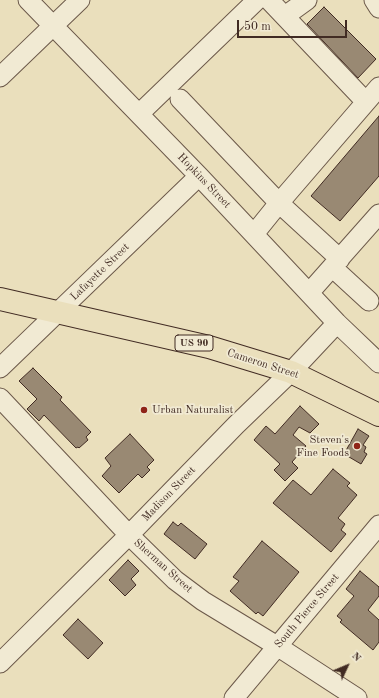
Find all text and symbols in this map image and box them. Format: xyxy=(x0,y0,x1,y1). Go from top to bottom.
scale bar xyxy=(239,12,349,38)
text: 50 m xyxy=(244,21,271,33)
street label: Hopkins Street xyxy=(174,151,234,211)
street label: Lafayette Street xyxy=(68,240,132,304)
road number: US 90 xyxy=(175,335,213,351)
street label: Cameron Street xyxy=(225,346,301,382)
place label: Urban Naturalist xyxy=(152,403,233,417)
marker: Urban Naturalist xyxy=(139,405,149,415)
place label: Steven's Fine Foods xyxy=(296,433,349,459)
marker: Steven's Fine Foods xyxy=(352,441,362,451)
street label: Madison Street xyxy=(139,464,199,524)
street label: Sherman Street xyxy=(131,536,195,596)
street label: South Pierce Street xyxy=(272,571,342,651)
north arrow xyxy=(327,646,367,686)
text: N xyxy=(349,650,363,664)

